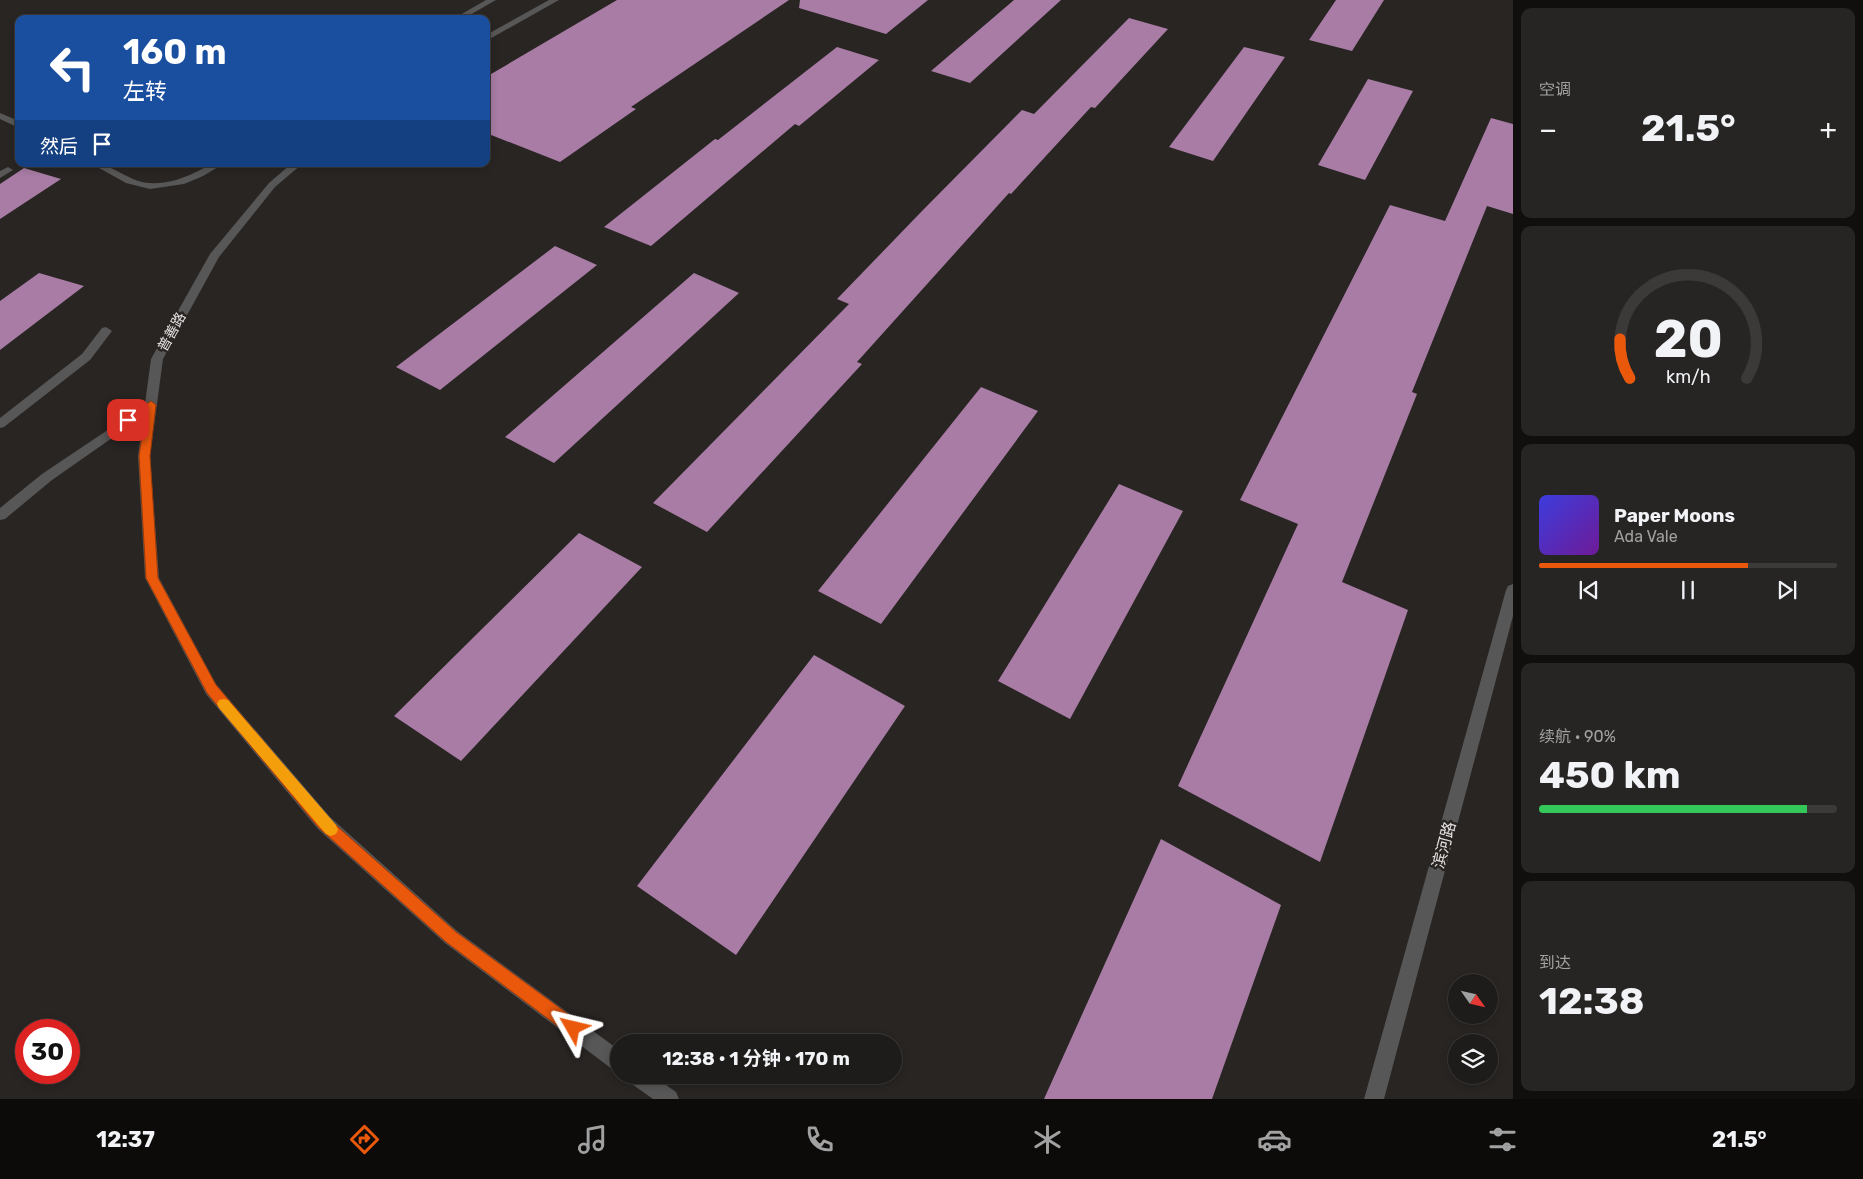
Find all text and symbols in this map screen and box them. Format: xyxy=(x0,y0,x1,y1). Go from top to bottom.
text: 160 m xyxy=(123,31,227,73)
icon: left xyxy=(40,35,105,100)
text: 左转 xyxy=(123,78,167,105)
text: 空调 xyxy=(1539,80,1571,99)
text: 21.5° xyxy=(1641,105,1736,151)
text: − xyxy=(1539,113,1557,146)
text: + xyxy=(1820,113,1837,146)
icon: arrive xyxy=(88,130,116,158)
text: 然后 xyxy=(40,135,78,158)
text: 20 xyxy=(1653,308,1723,370)
street label: 普善路 xyxy=(154,310,190,354)
text: km/h xyxy=(1666,366,1710,387)
pin xyxy=(107,399,149,441)
icon: arrive xyxy=(114,406,142,434)
text: Paper Moons xyxy=(1614,504,1735,527)
text: Ada Vale xyxy=(1614,527,1678,546)
icon: previous xyxy=(1575,576,1603,604)
icon: pause xyxy=(1674,576,1702,604)
icon: next xyxy=(1773,576,1801,604)
text: 续航 · 90% xyxy=(1539,727,1616,746)
text: 450 km xyxy=(1539,752,1680,798)
street label: 滨河路 xyxy=(1429,819,1459,871)
text: 到达 xyxy=(1539,953,1571,972)
north arrow xyxy=(1448,974,1498,1024)
map controls xyxy=(1448,974,1498,1084)
text: 12:38 xyxy=(1539,978,1644,1024)
position arrow xyxy=(546,1001,598,1053)
speed limit sign: 30 xyxy=(15,1019,80,1084)
button: layers xyxy=(1448,1034,1498,1084)
text: 12:38 · 1 分钟 · 170 m xyxy=(662,1047,850,1070)
icon: directions xyxy=(347,1122,382,1157)
icon: music xyxy=(575,1122,610,1157)
icon: phone xyxy=(802,1122,837,1157)
icon: climate xyxy=(1030,1122,1065,1157)
icon: car xyxy=(1257,1122,1292,1157)
icon: filters xyxy=(1485,1122,1520,1157)
text: 12:37 xyxy=(96,1126,155,1153)
text: 21.5° xyxy=(1712,1126,1767,1153)

